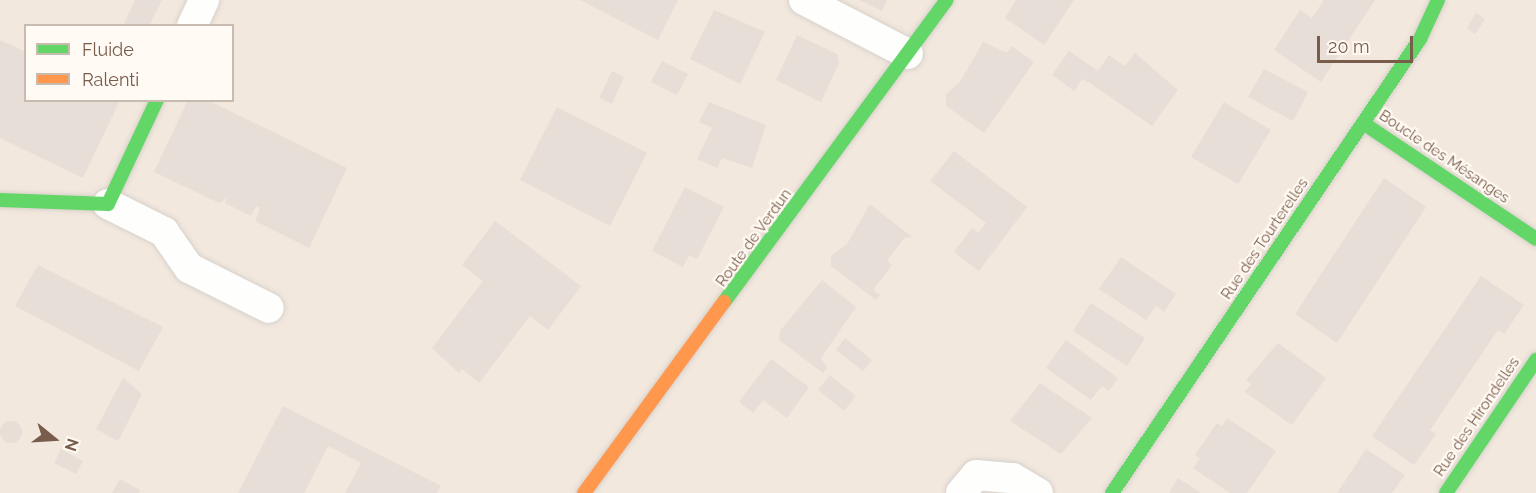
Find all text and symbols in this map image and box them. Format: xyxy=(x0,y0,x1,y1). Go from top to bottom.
legend xyxy=(24,24,234,102)
scale bar xyxy=(1320,24,1416,62)
text: 20 m xyxy=(1328,36,1370,57)
text: Fluide xyxy=(82,39,134,60)
text: Ralenti xyxy=(82,69,139,90)
street label: Boucle des Mésanges xyxy=(1375,107,1513,207)
street label: Rue des Tourterelles xyxy=(1218,175,1312,303)
street label: Route de Verdun xyxy=(712,185,796,291)
street label: Rue des Hirondelles xyxy=(1430,354,1524,480)
north arrow xyxy=(24,409,84,469)
text: N xyxy=(61,436,83,453)

